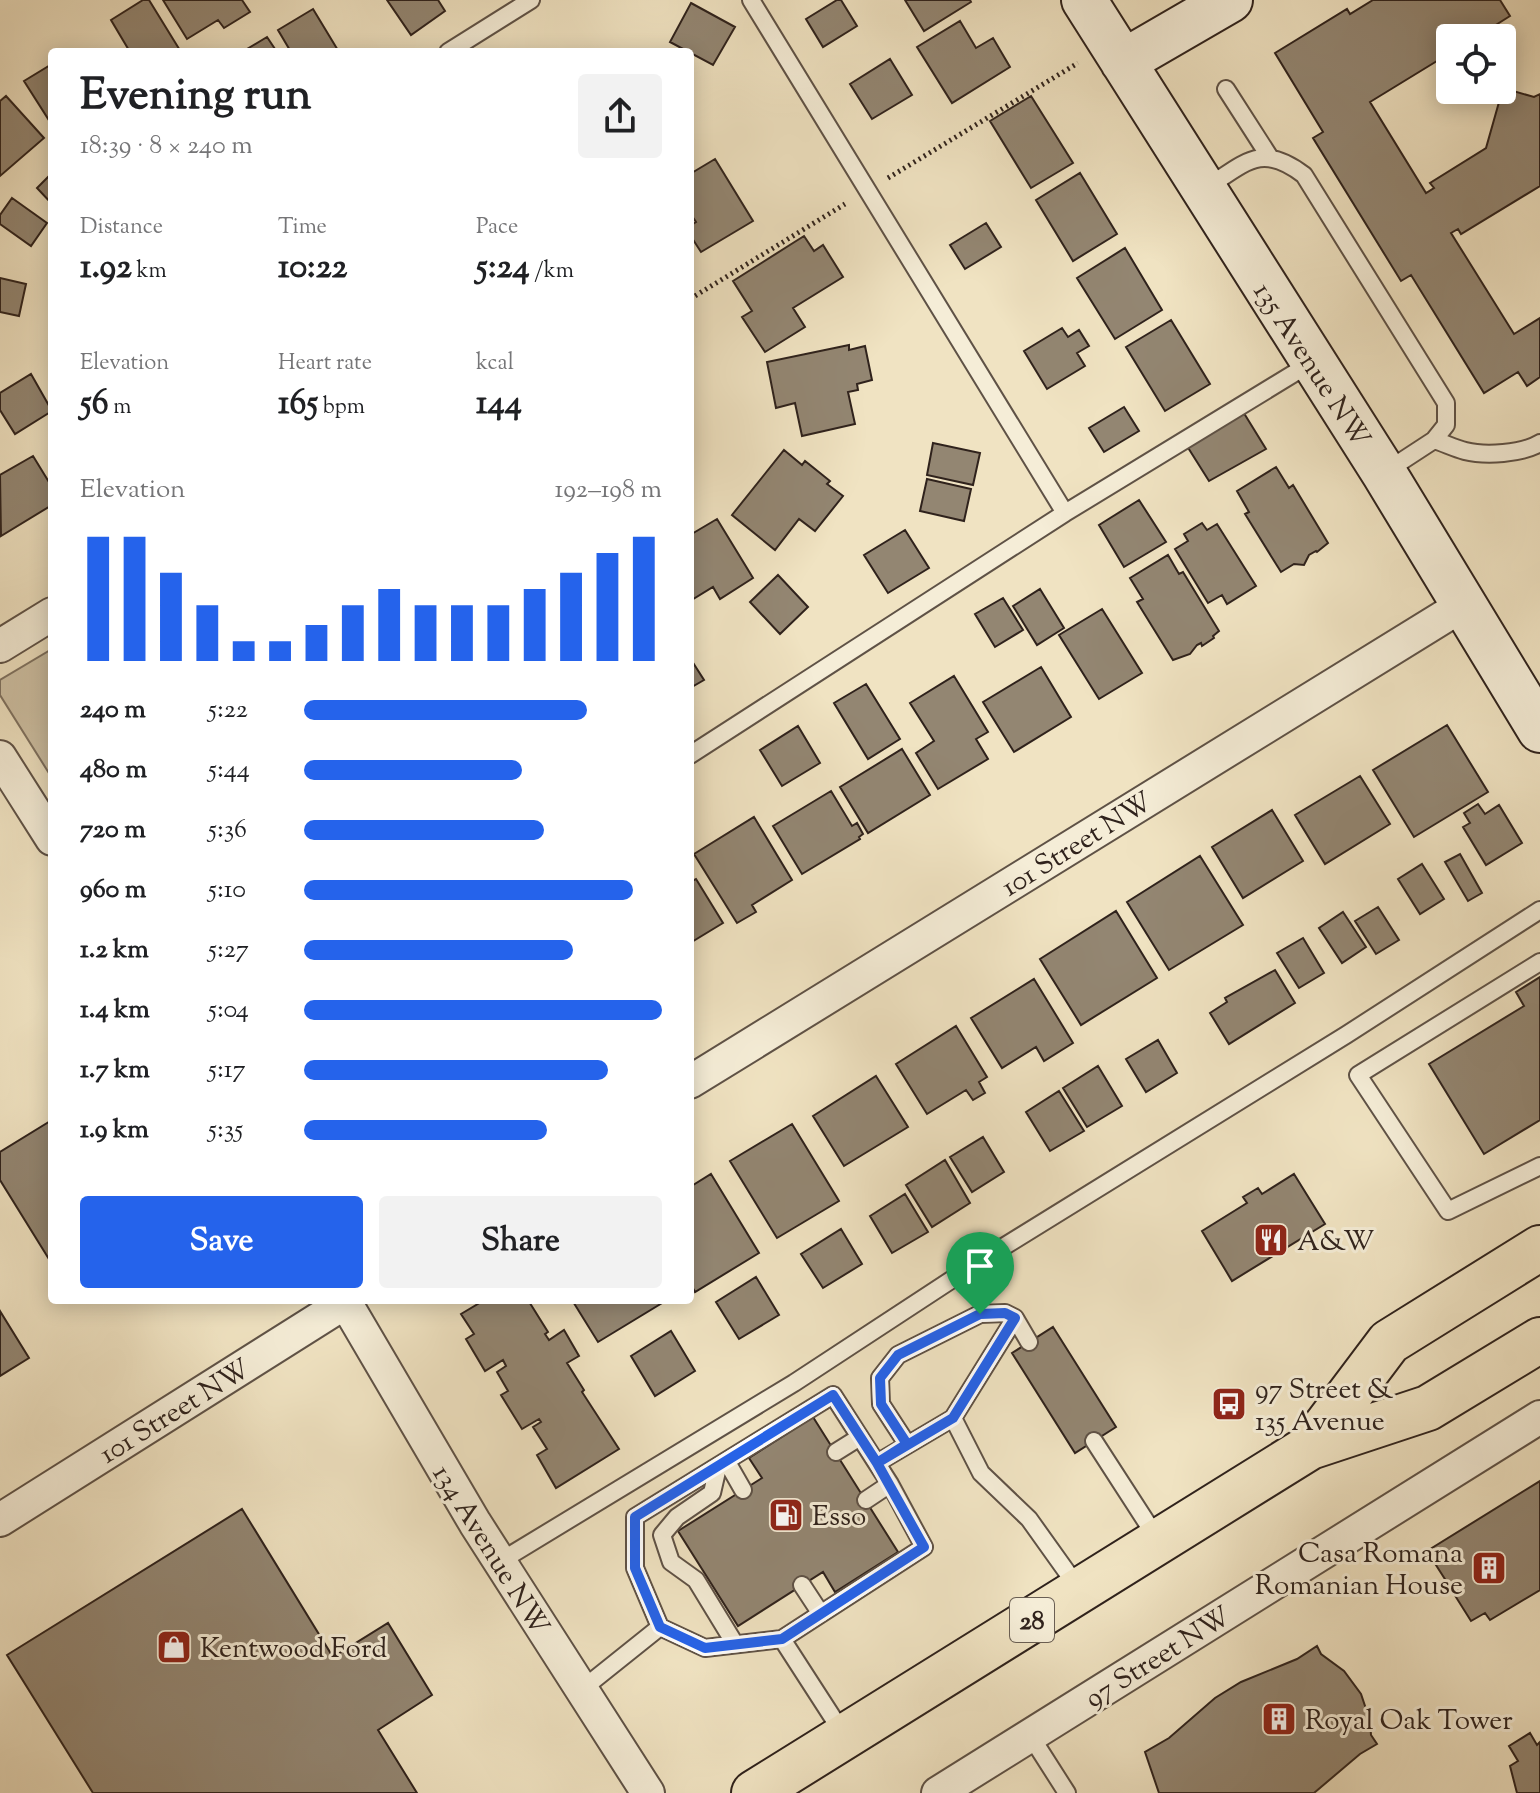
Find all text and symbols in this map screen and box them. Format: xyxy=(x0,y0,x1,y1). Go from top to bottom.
map controls xyxy=(1436,24,1516,104)
button: locate xyxy=(1436,24,1516,104)
text: Evening run xyxy=(80,66,312,129)
button: share xyxy=(578,74,662,158)
text: 18:39 · 8 × 240 m xyxy=(80,128,253,165)
text: Distance xyxy=(80,212,163,244)
text: Time xyxy=(278,212,327,244)
text: Pace xyxy=(476,212,518,244)
text: 1.92 xyxy=(80,244,132,293)
text: 10:22 xyxy=(278,244,348,293)
text: 5:24 xyxy=(476,244,530,293)
text: km xyxy=(132,256,167,288)
text: /km xyxy=(530,256,574,288)
street label: 135 Avenue NW xyxy=(1242,275,1379,456)
text: Elevation xyxy=(80,348,169,380)
text: Heart rate xyxy=(278,348,372,380)
text: kcal xyxy=(476,348,514,380)
text: 56 xyxy=(80,380,109,429)
text: 165 xyxy=(278,380,318,429)
text: 144 xyxy=(476,380,522,429)
text: m xyxy=(109,392,131,424)
text: bpm xyxy=(318,392,365,424)
text: Elevation xyxy=(80,472,185,509)
text: 192–198 m xyxy=(555,472,662,509)
text: 240 m xyxy=(80,692,146,729)
text: 5:22 xyxy=(208,692,248,729)
text: 480 m xyxy=(80,752,147,789)
text: 5:44 xyxy=(208,752,250,789)
street label: 101 Street NW xyxy=(995,783,1161,908)
text: 720 m xyxy=(80,812,146,849)
text: 5:36 xyxy=(208,812,247,849)
text: 960 m xyxy=(80,872,146,909)
text: 5:10 xyxy=(208,872,246,909)
text: 1.2 km xyxy=(80,932,149,969)
text: 5:27 xyxy=(208,932,249,969)
text: 1.4 km xyxy=(80,992,150,1029)
text: 5:04 xyxy=(208,992,249,1029)
text: 1.7 km xyxy=(80,1052,150,1089)
text: 5:17 xyxy=(208,1052,246,1089)
text: 1.9 km xyxy=(80,1112,149,1149)
text: 5:35 xyxy=(208,1112,243,1149)
button: Save xyxy=(80,1196,363,1288)
button: Share xyxy=(379,1196,662,1288)
restaurant icon: A&W xyxy=(1252,1221,1290,1259)
place label: A&W xyxy=(1297,1223,1374,1263)
pin xyxy=(946,1232,1014,1314)
icon: arrive xyxy=(958,1244,1002,1288)
street label: 101 Street NW xyxy=(93,1350,259,1475)
place label: 97 Street & 135 Avenue xyxy=(1255,1371,1394,1443)
bus stop icon: 97 Street & 135 Avenue xyxy=(1210,1385,1248,1423)
street label: 134 Avenue NW xyxy=(421,1458,558,1643)
fuel station icon: Esso xyxy=(767,1496,805,1534)
place label: Esso xyxy=(812,1498,866,1538)
place label: Casa Romana Romanian House xyxy=(1255,1535,1463,1607)
building icon: Casa Romana Romanian House xyxy=(1470,1549,1508,1587)
road number: 28 xyxy=(1010,1598,1054,1642)
street label: 97 Street NW xyxy=(1078,1598,1239,1719)
shop icon: Kentwood Ford xyxy=(155,1628,193,1666)
place label: Kentwood Ford xyxy=(200,1630,387,1670)
building icon: Royal Oak Tower xyxy=(1260,1700,1298,1738)
place label: Royal Oak Tower xyxy=(1305,1702,1513,1742)

